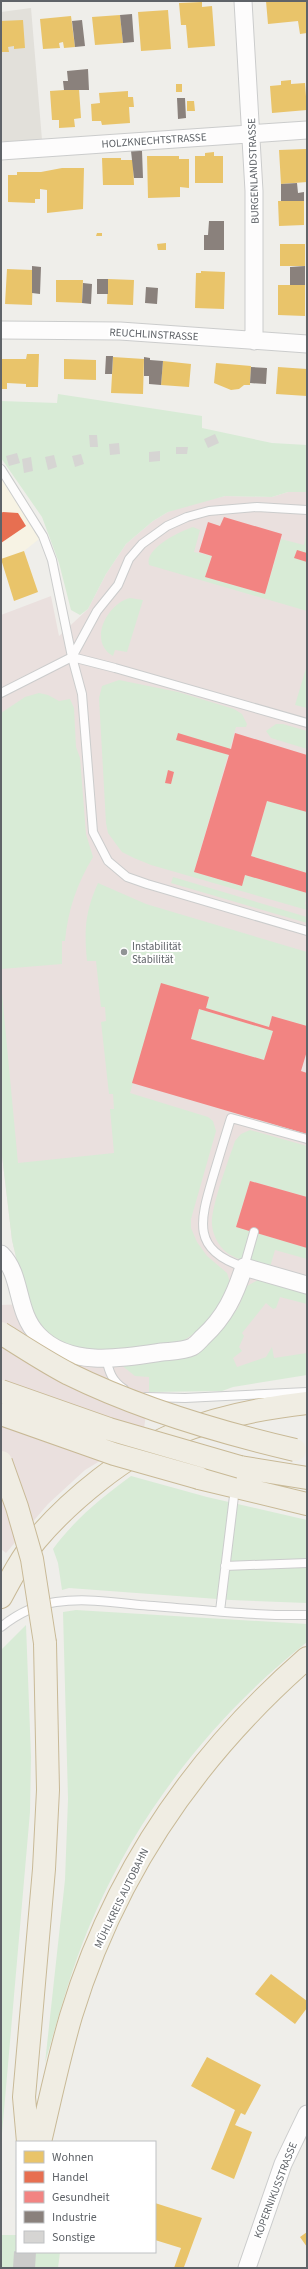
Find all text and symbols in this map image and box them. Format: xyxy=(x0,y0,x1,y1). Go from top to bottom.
street label: BURGENLANDSTRASSE xyxy=(244,118,263,224)
street label: HOLZKNECHTSTRASSE xyxy=(101,129,207,152)
street label: REUCHLINSTRASSE xyxy=(109,325,199,344)
place label: Instabilität Stabilität xyxy=(132,939,182,967)
marker: Instabilität Stabilität xyxy=(119,947,129,957)
street label: MÜHLKREIS AUTOBAHN xyxy=(91,1846,152,1951)
street label: KOPERNIKUSSTRASSE xyxy=(250,2140,301,2240)
legend xyxy=(16,2141,156,2253)
text: Wohnen xyxy=(52,2149,94,2166)
text: Handel xyxy=(52,2169,88,2186)
text: Gesundheit xyxy=(52,2189,110,2206)
text: Industrie xyxy=(52,2209,97,2226)
text: Sonstige xyxy=(52,2229,95,2246)

